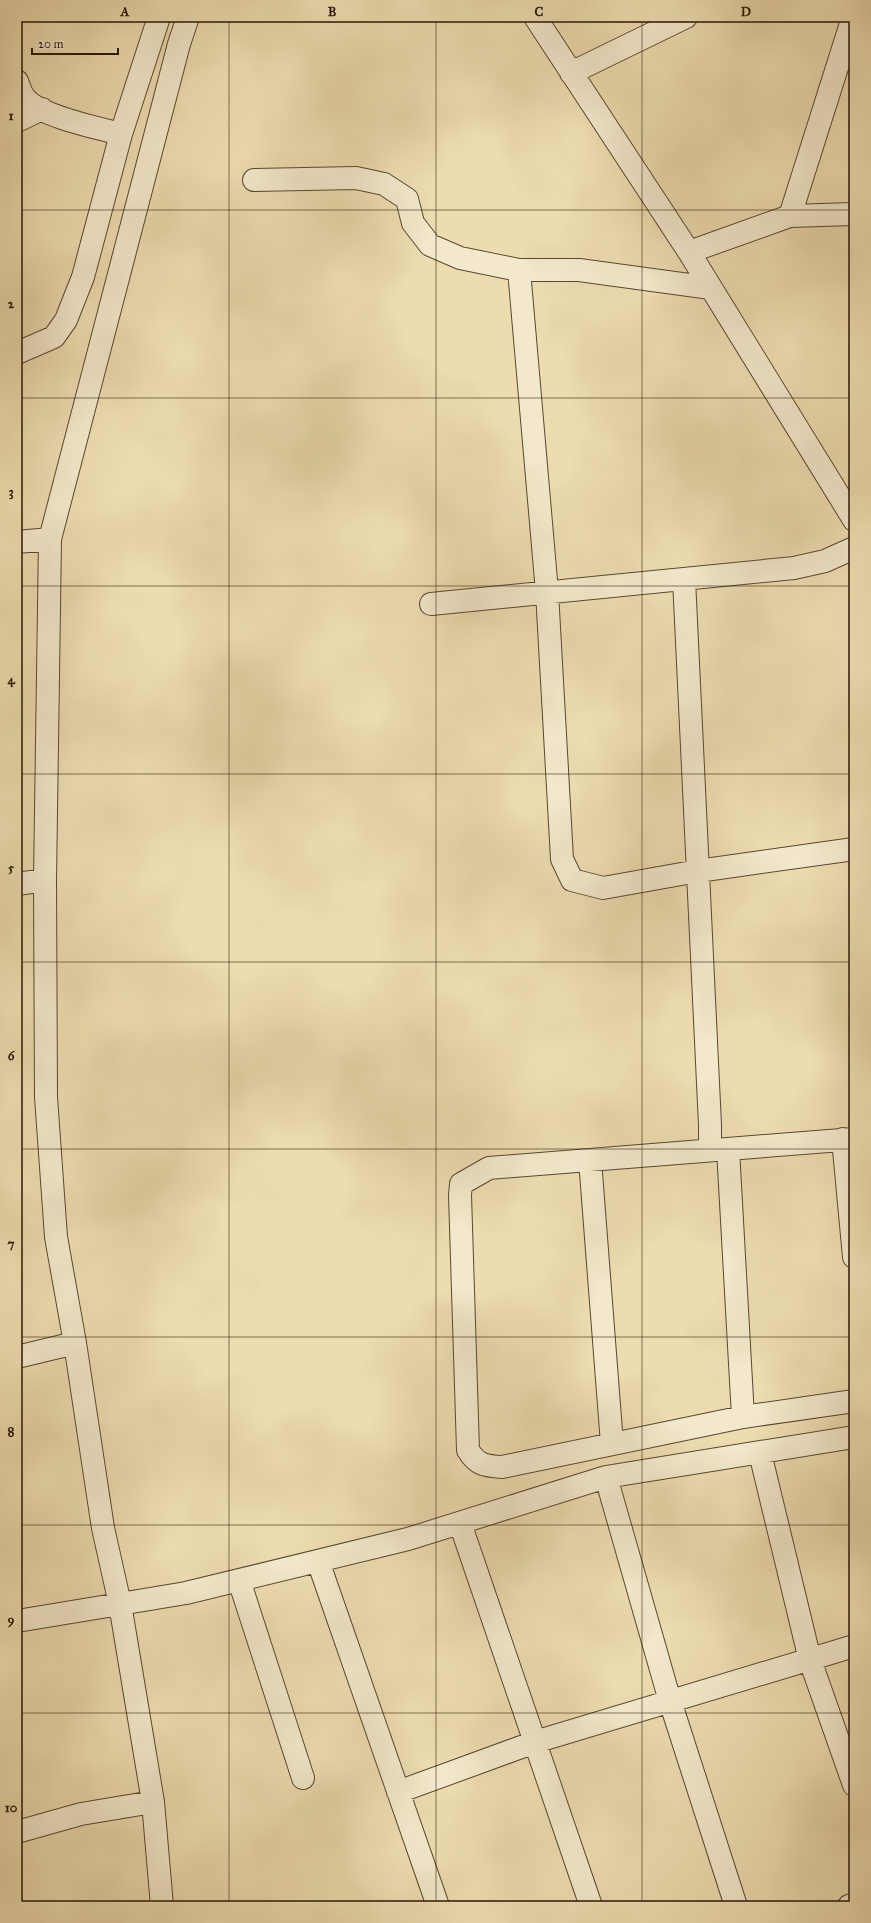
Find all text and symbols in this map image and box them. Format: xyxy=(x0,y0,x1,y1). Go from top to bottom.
text: A xyxy=(120,4,130,20)
text: B xyxy=(328,4,337,20)
text: C xyxy=(535,4,544,20)
text: D xyxy=(741,4,751,20)
scale bar xyxy=(32,30,118,56)
text: 20 m xyxy=(38,37,64,51)
text: 1 xyxy=(8,108,14,124)
text: 2 xyxy=(8,296,15,312)
text: 3 xyxy=(8,484,14,500)
text: 4 xyxy=(7,672,15,688)
text: 5 xyxy=(8,860,15,876)
text: 6 xyxy=(8,1048,16,1064)
text: 7 xyxy=(8,1236,15,1252)
text: 8 xyxy=(8,1424,15,1440)
text: 9 xyxy=(8,1612,15,1628)
text: 10 xyxy=(5,1800,18,1816)

